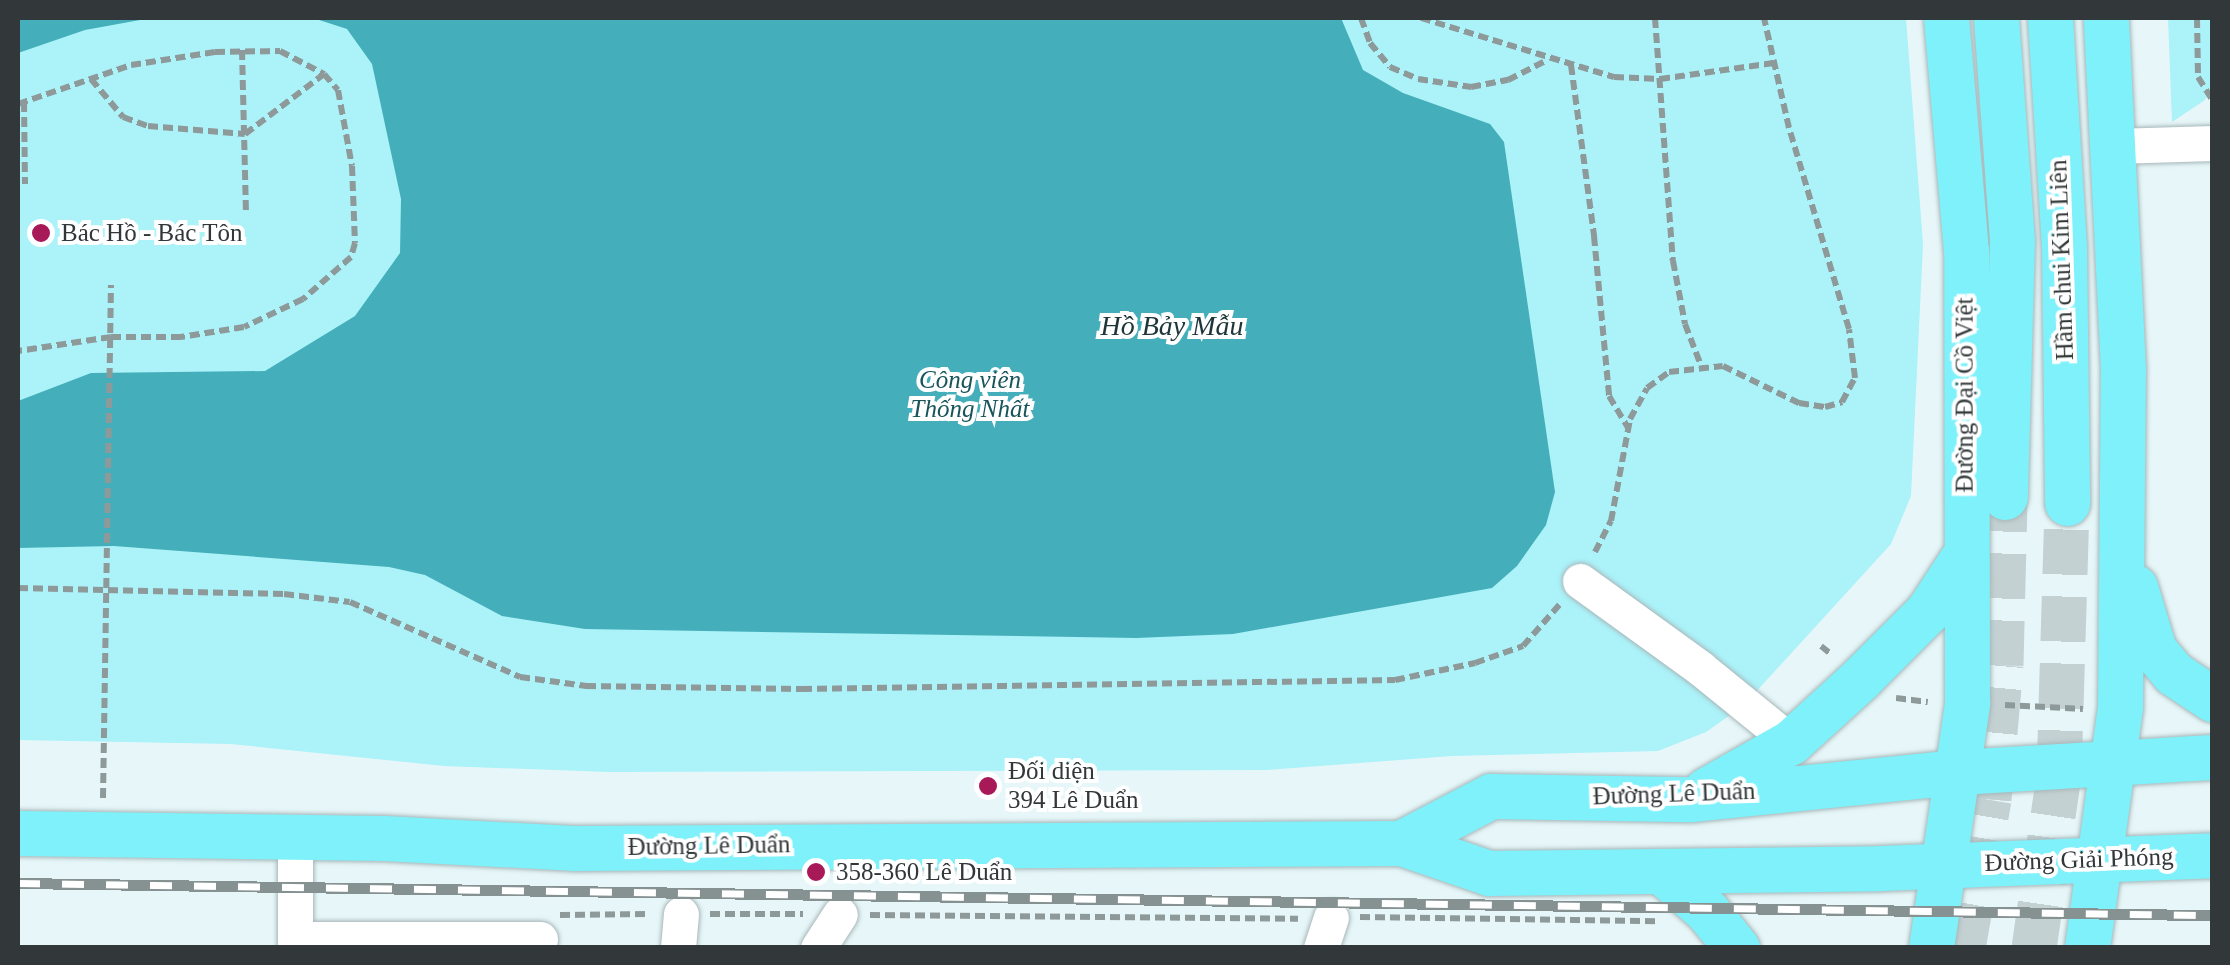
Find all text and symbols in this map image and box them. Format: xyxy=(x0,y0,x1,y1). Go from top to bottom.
street label: Hầm chui Kim Liên xyxy=(2044,159,2080,361)
place label: Bác Hồ - Bác Tôn xyxy=(61,218,243,248)
marker: Bác Hồ - Bác Tôn xyxy=(30,222,52,244)
street label: Đường Đại Cồ Việt xyxy=(1950,297,1980,493)
water label: Hồ Bảy Mẫu xyxy=(1100,309,1244,343)
park label: Công viên Thống Nhất xyxy=(911,366,1029,425)
place label: Đối diện 394 Lê Duẩn xyxy=(1008,757,1139,816)
marker: Đối diện 394 Lê Duẩn xyxy=(977,775,999,797)
street label: Đường Lê Duẩn xyxy=(1592,776,1756,812)
street label: Đường Lê Duẩn xyxy=(627,830,791,862)
street label: Đường Giải Phóng xyxy=(1984,842,2174,878)
place label: 358-360 Lê Duẩn xyxy=(836,857,1012,887)
marker: 358-360 Lê Duẩn xyxy=(805,861,827,883)

